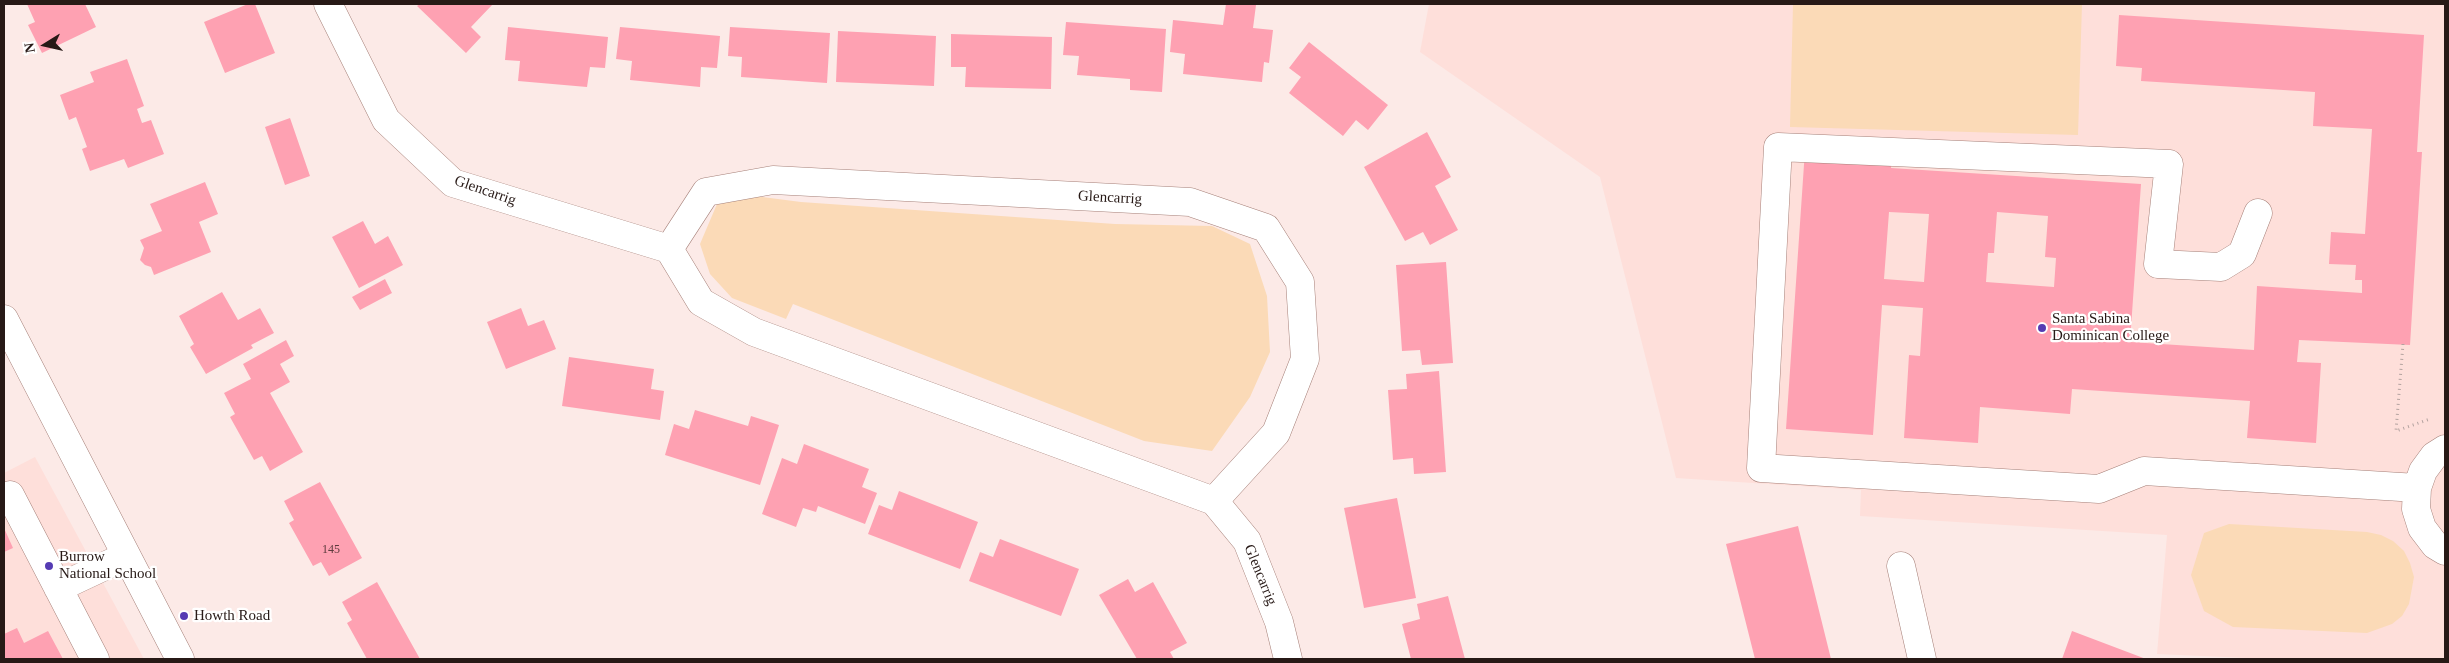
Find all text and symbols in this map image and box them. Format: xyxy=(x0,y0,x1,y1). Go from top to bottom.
north arrow xyxy=(20,20,70,70)
text: N xyxy=(21,41,38,54)
street label: Glencarrig xyxy=(452,172,518,210)
street label: Glencarrig xyxy=(1078,187,1142,209)
place label: Santa Sabina Dominican College xyxy=(2052,310,2169,345)
marker: Santa Sabina Dominican College xyxy=(2036,322,2048,334)
street label: Glencarrig xyxy=(1240,542,1280,608)
house number: 145 xyxy=(322,543,340,557)
place label: Burrow National School xyxy=(59,548,156,583)
marker: Burrow National School xyxy=(43,560,55,572)
place label: Howth Road xyxy=(194,607,270,625)
marker: Howth Road xyxy=(178,610,190,622)

